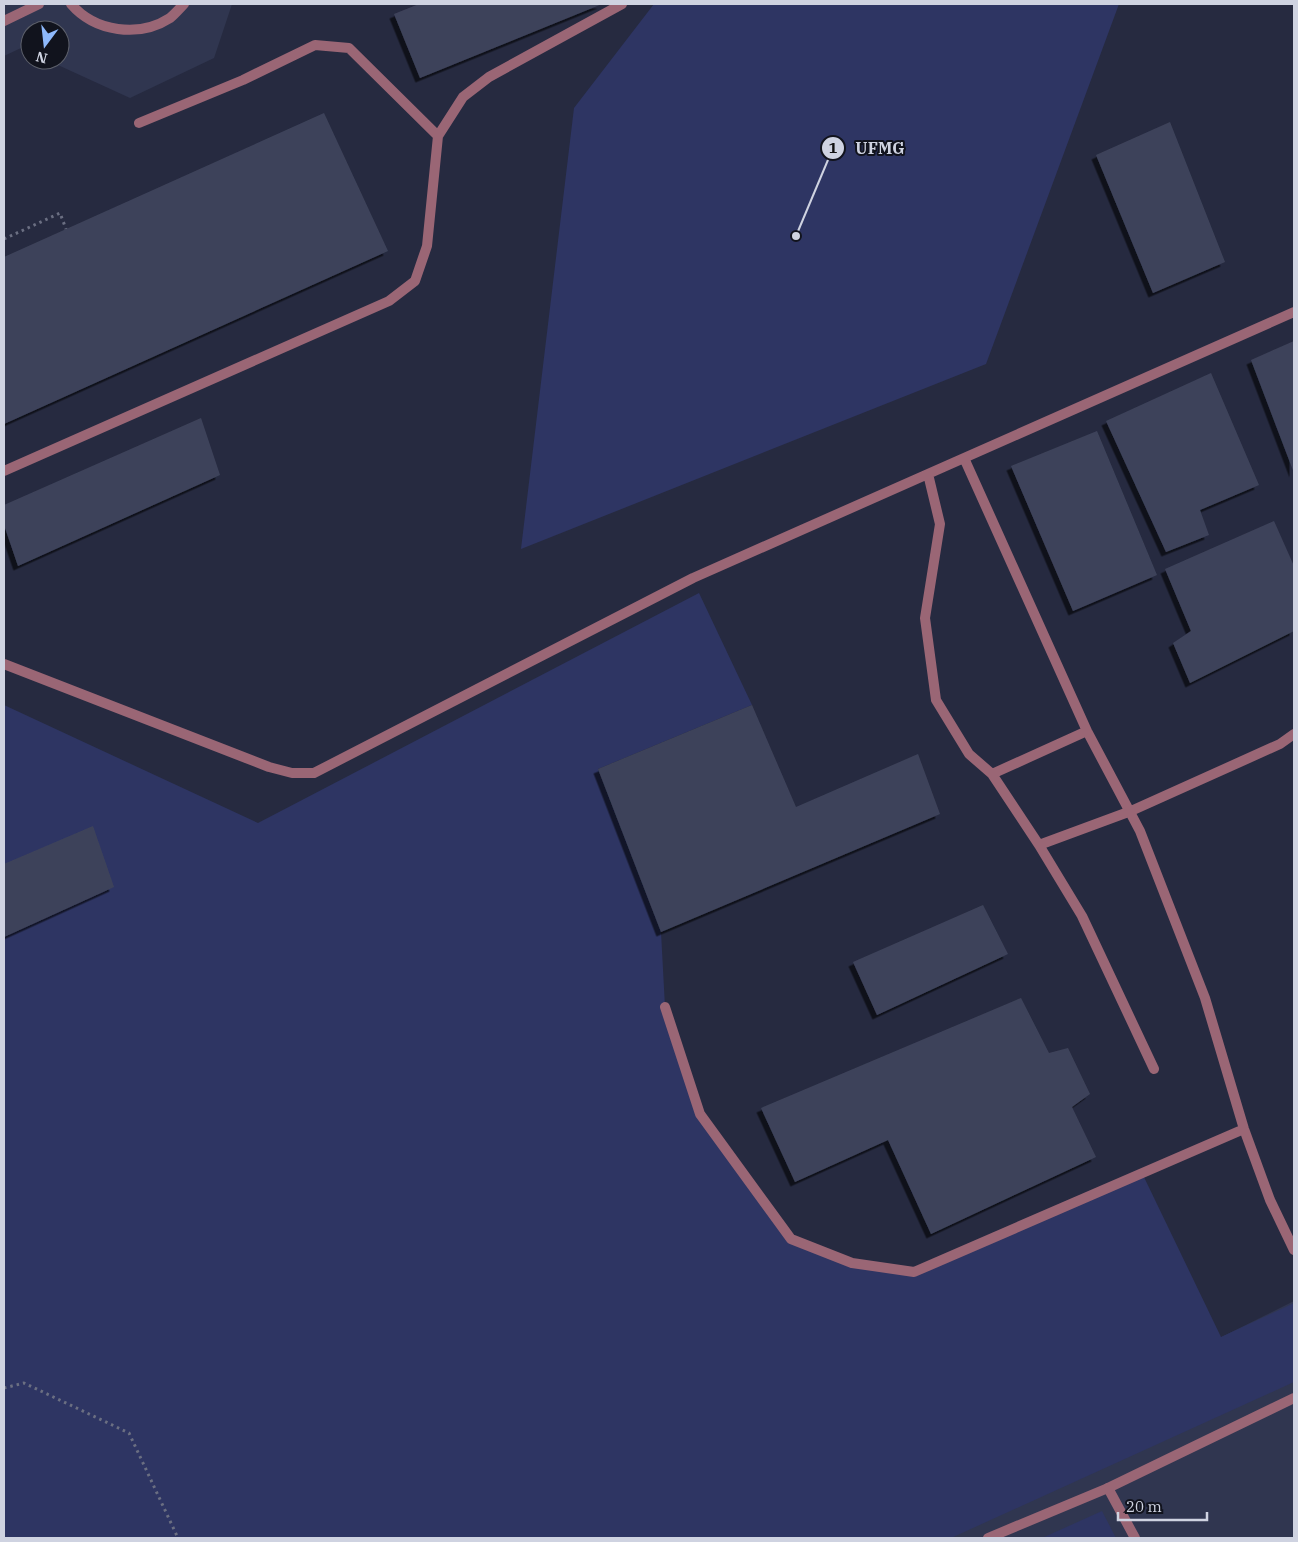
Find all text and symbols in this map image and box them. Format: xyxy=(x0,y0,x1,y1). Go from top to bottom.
north arrow xyxy=(20,20,70,70)
text: N xyxy=(34,47,49,68)
callout: UFMG xyxy=(820,132,914,163)
text: 1 xyxy=(828,138,838,157)
text: UFMG xyxy=(855,138,905,158)
scale bar xyxy=(1118,1490,1207,1522)
text: 20 m xyxy=(1126,1497,1162,1516)

